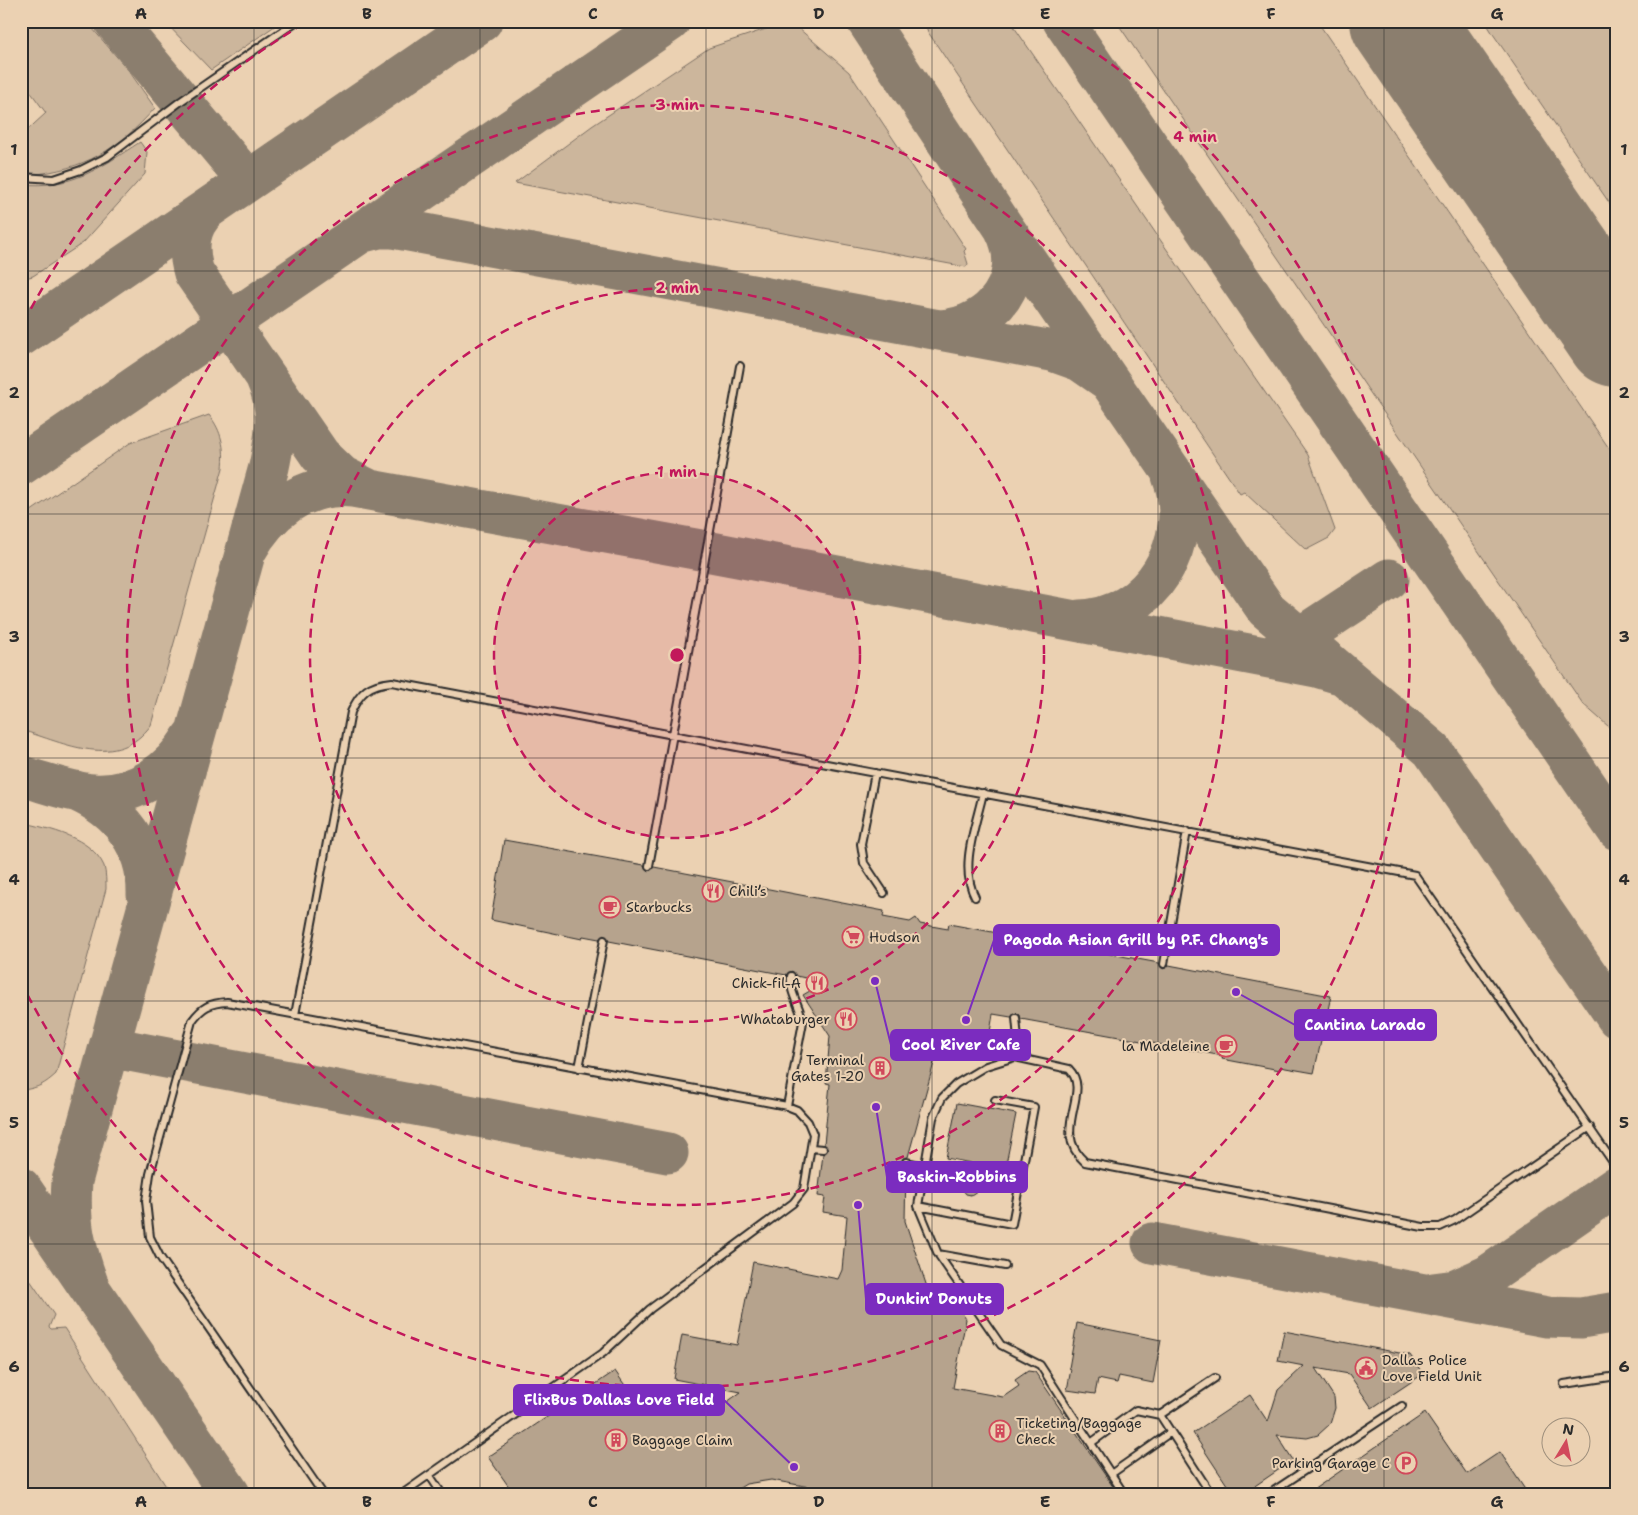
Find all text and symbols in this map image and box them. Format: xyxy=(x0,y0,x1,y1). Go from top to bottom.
text: A xyxy=(135,3,147,24)
text: B xyxy=(362,3,372,24)
text: C xyxy=(588,3,598,24)
text: D xyxy=(813,3,825,24)
text: E xyxy=(1040,3,1050,24)
text: F xyxy=(1266,3,1276,24)
text: G xyxy=(1491,3,1504,24)
text: 3 min xyxy=(655,95,699,115)
text: 4 min xyxy=(1173,127,1217,147)
text: 1 xyxy=(10,139,18,160)
text: 1 xyxy=(1620,139,1628,160)
text: 2 min xyxy=(655,278,699,298)
text: 2 xyxy=(8,382,20,403)
text: 2 xyxy=(1618,382,1630,403)
text: 1 min xyxy=(657,462,697,482)
text: 3 xyxy=(8,626,20,647)
text: 3 xyxy=(1618,626,1630,647)
centre of rings xyxy=(668,646,686,664)
text: 4 xyxy=(8,869,20,890)
text: 4 xyxy=(1618,869,1630,890)
restaurant icon: Chili’s xyxy=(701,879,725,903)
place label: Chili’s xyxy=(729,882,767,900)
cafe icon: Starbucks xyxy=(598,895,622,919)
place label: Starbucks xyxy=(626,898,692,916)
supermarket icon: Hudson xyxy=(841,925,865,949)
callout: Pagoda Asian Grill by P.F. Chang's xyxy=(994,925,1279,955)
place label: Hudson xyxy=(869,928,920,946)
text: Pagoda Asian Grill by P.F. Chang's xyxy=(1003,930,1269,950)
restaurant icon: Chick-fil-A xyxy=(805,971,829,995)
place label: Chick-fil-A xyxy=(732,974,801,992)
restaurant icon: Whataburger xyxy=(834,1007,858,1031)
place label: Whataburger xyxy=(740,1010,830,1028)
callout: Cantina Larado xyxy=(1295,1010,1436,1040)
text: Cantina Larado xyxy=(1304,1015,1426,1035)
callout: Cool River Cafe xyxy=(891,1030,1030,1060)
cafe icon: la Madeleine xyxy=(1214,1034,1238,1058)
text: Cool River Cafe xyxy=(902,1035,1020,1055)
place label: la Madeleine xyxy=(1122,1037,1210,1055)
place label: Terminal Gates 1-20 xyxy=(791,1051,865,1085)
building icon: Terminal Gates 1-20 xyxy=(868,1056,892,1080)
text: 5 xyxy=(9,1112,19,1133)
text: 5 xyxy=(1619,1112,1629,1133)
callout: Baskin-Robbins xyxy=(887,1162,1027,1192)
text: Baskin-Robbins xyxy=(897,1167,1017,1187)
callout: Dunkin’ Donuts xyxy=(866,1284,1003,1314)
text: Dunkin’ Donuts xyxy=(876,1289,992,1309)
place label: Dallas Police Love Field Unit xyxy=(1382,1351,1482,1385)
text: 6 xyxy=(8,1356,20,1377)
public building icon: Dallas Police Love Field Unit xyxy=(1354,1356,1378,1380)
text: 6 xyxy=(1618,1356,1630,1377)
callout: FlixBus Dallas Love Field xyxy=(514,1385,724,1415)
text: FlixBus Dallas Love Field xyxy=(524,1390,714,1410)
place label: Ticketing/Baggage Check xyxy=(1016,1414,1142,1448)
north arrow xyxy=(1540,1418,1590,1468)
building icon: Ticketing/Baggage Check xyxy=(988,1419,1012,1443)
text: N xyxy=(1561,1419,1575,1439)
building icon: Baggage Claim xyxy=(604,1428,628,1452)
place label: Baggage Claim xyxy=(632,1431,733,1449)
parking icon: Parking Garage C xyxy=(1394,1451,1418,1475)
place label: Parking Garage C xyxy=(1272,1454,1390,1472)
text: A xyxy=(135,1491,147,1512)
text: B xyxy=(362,1491,372,1512)
text: C xyxy=(588,1491,598,1512)
text: D xyxy=(813,1491,825,1512)
text: E xyxy=(1040,1491,1050,1512)
text: F xyxy=(1266,1491,1276,1512)
text: G xyxy=(1491,1491,1504,1512)

